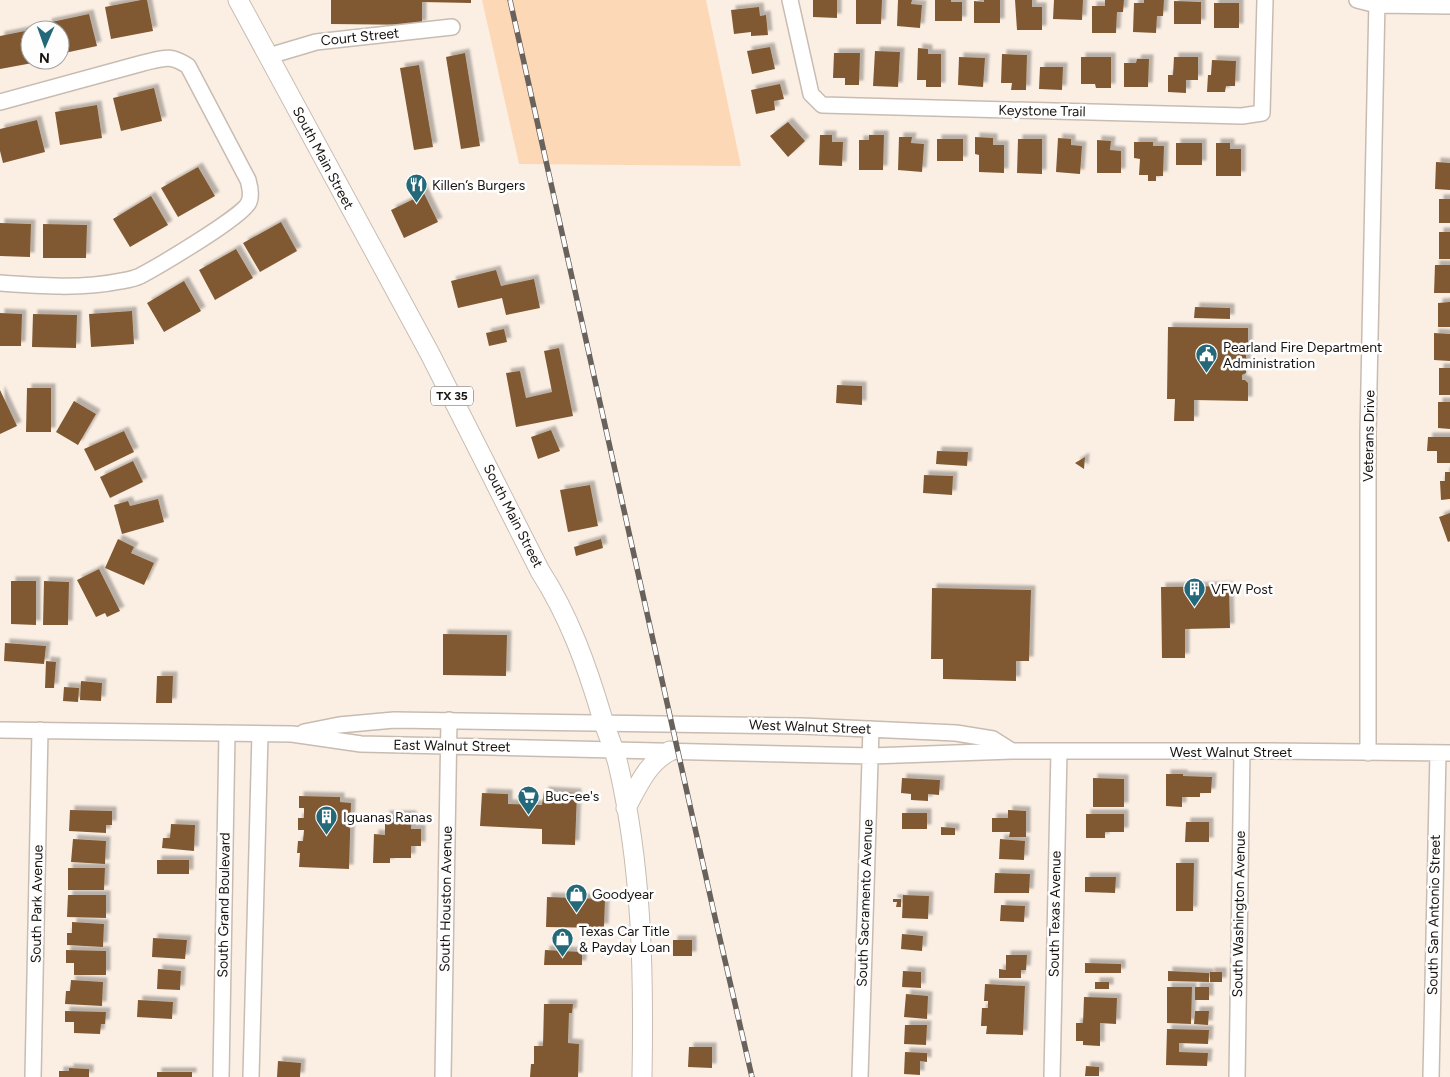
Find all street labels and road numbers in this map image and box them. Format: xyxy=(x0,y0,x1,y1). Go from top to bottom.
street label: Court Street xyxy=(320,24,400,50)
street label: Keystone Trail xyxy=(998,102,1086,120)
street label: South Main Street xyxy=(289,104,357,212)
road number: TX 35 xyxy=(431,386,473,406)
street label: Veterans Drive xyxy=(1360,390,1378,482)
street label: South Main Street xyxy=(480,461,546,571)
street label: West Walnut Street xyxy=(749,716,871,738)
street label: East Walnut Street xyxy=(393,736,511,756)
street label: West Walnut Street xyxy=(1170,744,1292,761)
street label: South Sacramento Avenue xyxy=(854,818,876,987)
street label: South Houston Avenue xyxy=(436,825,456,972)
street label: South Washington Avenue xyxy=(1229,830,1249,997)
street label: South Grand Boulevard xyxy=(214,832,234,978)
street label: South San Antonio Street xyxy=(1424,835,1444,995)
street label: South Park Avenue xyxy=(27,844,47,963)
street label: South Texas Avenue xyxy=(1045,850,1065,977)

